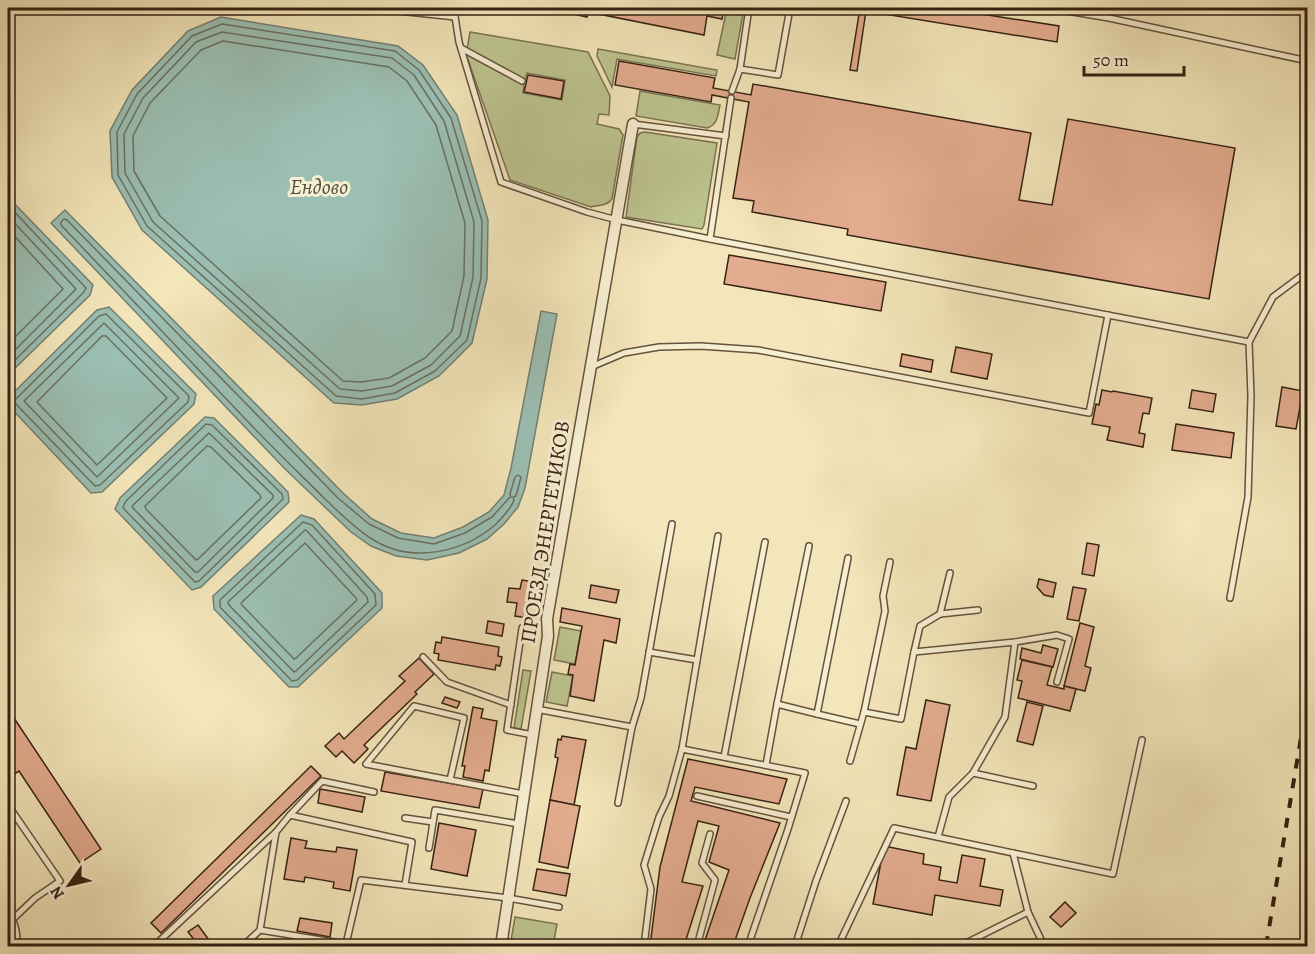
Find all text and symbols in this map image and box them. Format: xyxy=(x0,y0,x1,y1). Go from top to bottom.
scale bar xyxy=(1084,39,1184,77)
text: 50 m xyxy=(1093,48,1129,72)
water label: Ендово xyxy=(290,172,348,202)
street label: ПРОЕЗД ЭНЕРГЕТИКОВ xyxy=(514,419,576,645)
north arrow xyxy=(39,855,99,915)
text: N xyxy=(45,882,70,904)

